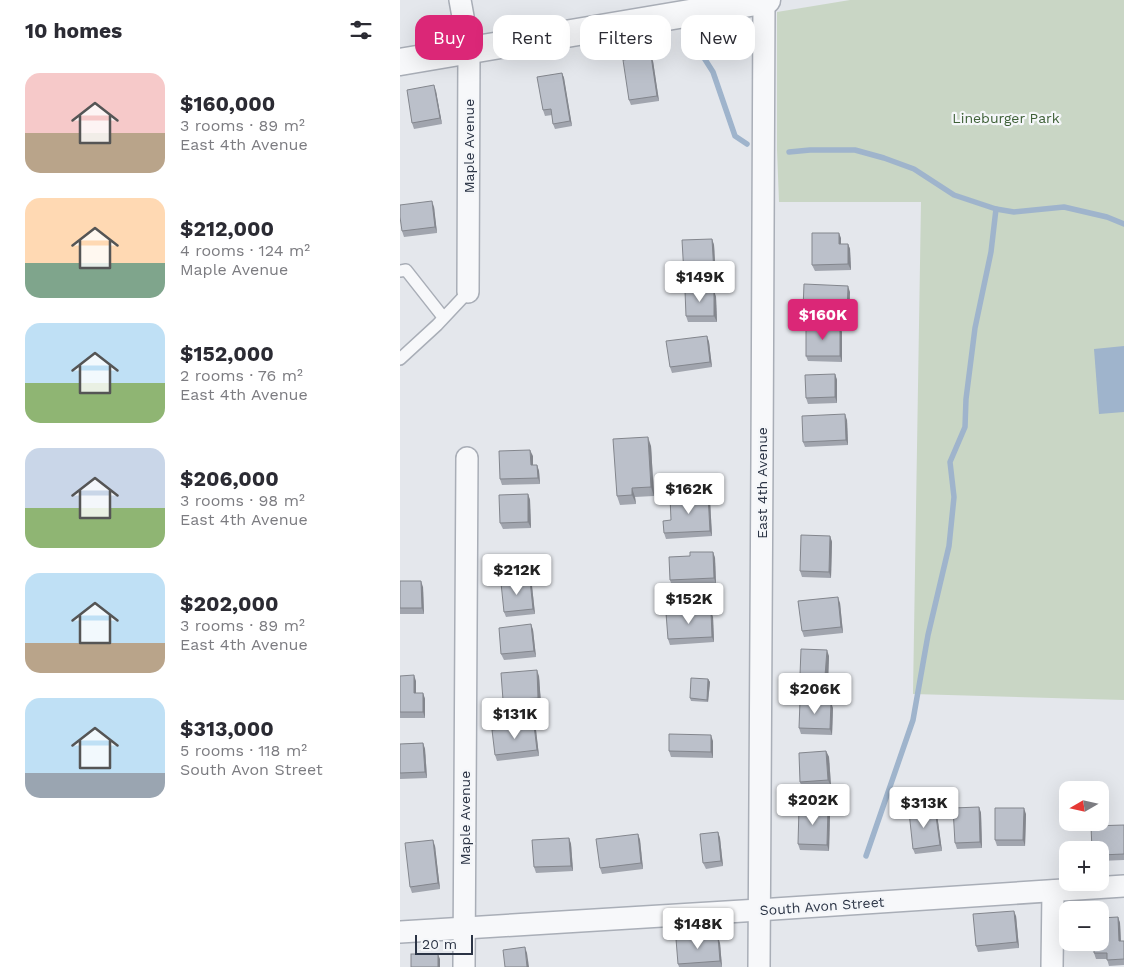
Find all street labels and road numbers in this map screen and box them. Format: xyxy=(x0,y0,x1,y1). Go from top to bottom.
street label: Maple Avenue xyxy=(461,99,477,193)
street label: East 4th Avenue xyxy=(754,427,770,539)
street label: Maple Avenue xyxy=(457,771,473,865)
street label: South Avon Street xyxy=(759,894,885,918)

